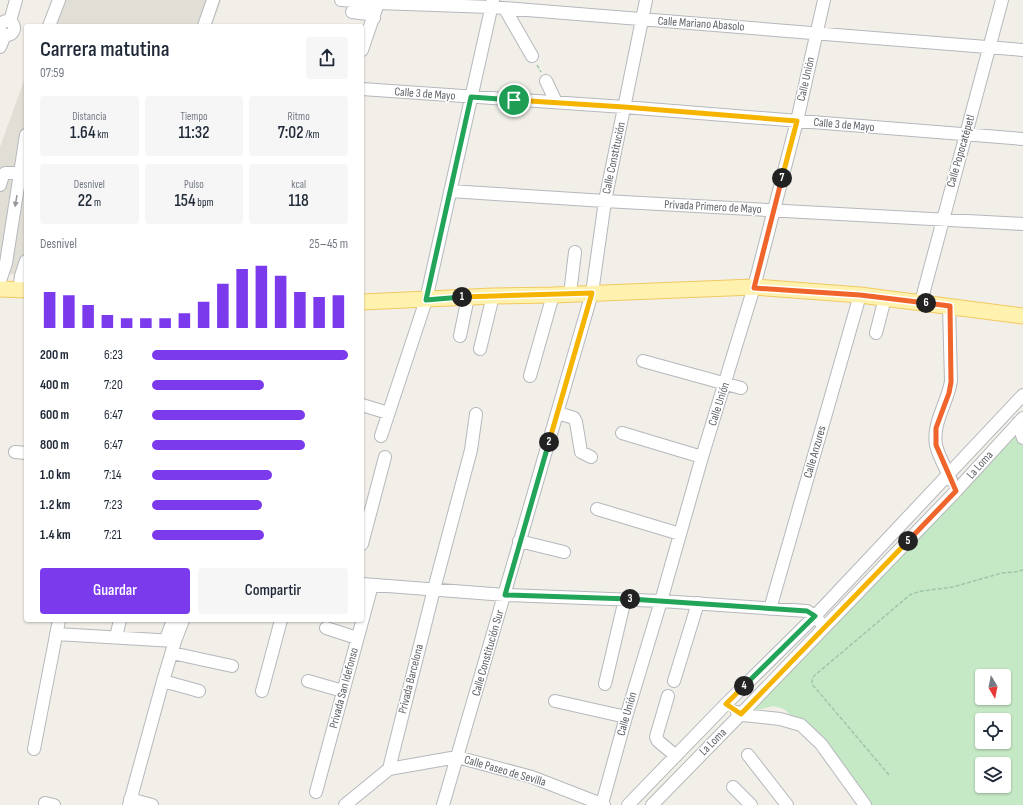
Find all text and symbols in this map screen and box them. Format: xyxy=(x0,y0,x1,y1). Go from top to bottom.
street label: Calle Mariano Abasolo xyxy=(657,13,745,35)
text: Carrera matutina xyxy=(40,36,170,63)
button: share xyxy=(306,37,348,79)
street label: Calle Unión xyxy=(794,55,818,103)
text: 07:59 xyxy=(40,65,64,81)
pin xyxy=(497,83,531,117)
street label: Calle 3 de Mayo xyxy=(394,84,456,104)
icon: arrive xyxy=(503,89,525,111)
text: Distancia xyxy=(72,110,107,123)
text: Tiempo xyxy=(180,110,208,123)
text: Ritmo xyxy=(288,110,310,123)
street label: Calle Popocatépetl xyxy=(943,113,979,189)
street label: Calle 3 de Mayo xyxy=(813,115,875,135)
street label: Calle Constitución xyxy=(599,121,629,195)
text: 1.64 xyxy=(70,123,96,143)
text: 11:32 xyxy=(179,123,209,143)
text: 7:02 xyxy=(278,123,304,143)
text: km xyxy=(96,128,109,141)
text: /km xyxy=(304,128,320,141)
pin: 7 xyxy=(772,168,792,188)
text: 7 xyxy=(780,171,784,184)
text: Desnivel xyxy=(74,178,105,191)
text: Pulso xyxy=(184,178,204,191)
text: kcal xyxy=(291,178,306,191)
text: 22 xyxy=(78,191,92,211)
text: 154 xyxy=(174,191,196,211)
text: 118 xyxy=(288,191,309,211)
one-way arrow xyxy=(12,195,18,207)
text: m xyxy=(92,196,101,209)
text: bpm xyxy=(196,196,214,209)
street label: Privada Primero de Mayo xyxy=(664,197,762,217)
text: Desnivel xyxy=(40,236,77,252)
text: 25–45 m xyxy=(309,236,348,252)
pin: 1 xyxy=(452,287,472,307)
text: 1 xyxy=(460,290,464,303)
pin: 6 xyxy=(916,293,936,313)
text: 6 xyxy=(923,296,929,309)
text: 200 m xyxy=(40,347,69,363)
text: 6:23 xyxy=(104,347,123,363)
text: 400 m xyxy=(40,377,69,393)
text: 7:20 xyxy=(104,377,123,393)
street label: Calle Unión xyxy=(705,380,733,428)
text: 600 m xyxy=(40,407,69,423)
text: 6:47 xyxy=(104,407,123,423)
street label: Calle Anzures xyxy=(800,424,830,480)
pin: 2 xyxy=(539,432,559,452)
text: 2 xyxy=(547,435,551,448)
text: 800 m xyxy=(40,437,69,453)
text: 6:47 xyxy=(104,437,123,453)
street label: La Loma xyxy=(964,448,997,482)
text: 1.0 km xyxy=(40,467,70,483)
text: 7:14 xyxy=(104,467,122,483)
text: 1.2 km xyxy=(40,497,70,513)
text: 7:23 xyxy=(104,497,122,513)
text: 1.4 km xyxy=(40,527,71,543)
text: 7:21 xyxy=(104,527,122,543)
pin: 5 xyxy=(898,531,918,551)
text: 5 xyxy=(906,534,910,547)
button: Guardar xyxy=(40,568,190,614)
button: Compartir xyxy=(198,568,348,614)
pin: 3 xyxy=(620,589,640,609)
text: 3 xyxy=(628,592,632,605)
street label: Calle Constitución Sur xyxy=(469,608,508,698)
street label: Privada Barcelona xyxy=(395,642,427,715)
street label: Privada San Idefonso xyxy=(326,646,362,730)
north arrow xyxy=(975,669,1011,705)
map controls xyxy=(975,669,1011,793)
pin: 4 xyxy=(734,676,754,696)
text: 4 xyxy=(741,679,747,692)
street label: Calle Unión xyxy=(614,690,640,738)
button: locate xyxy=(975,713,1011,749)
street label: La Loma xyxy=(696,725,730,759)
street label: Calle Paseo de Sevilla xyxy=(462,752,548,790)
button: layers xyxy=(975,757,1011,793)

